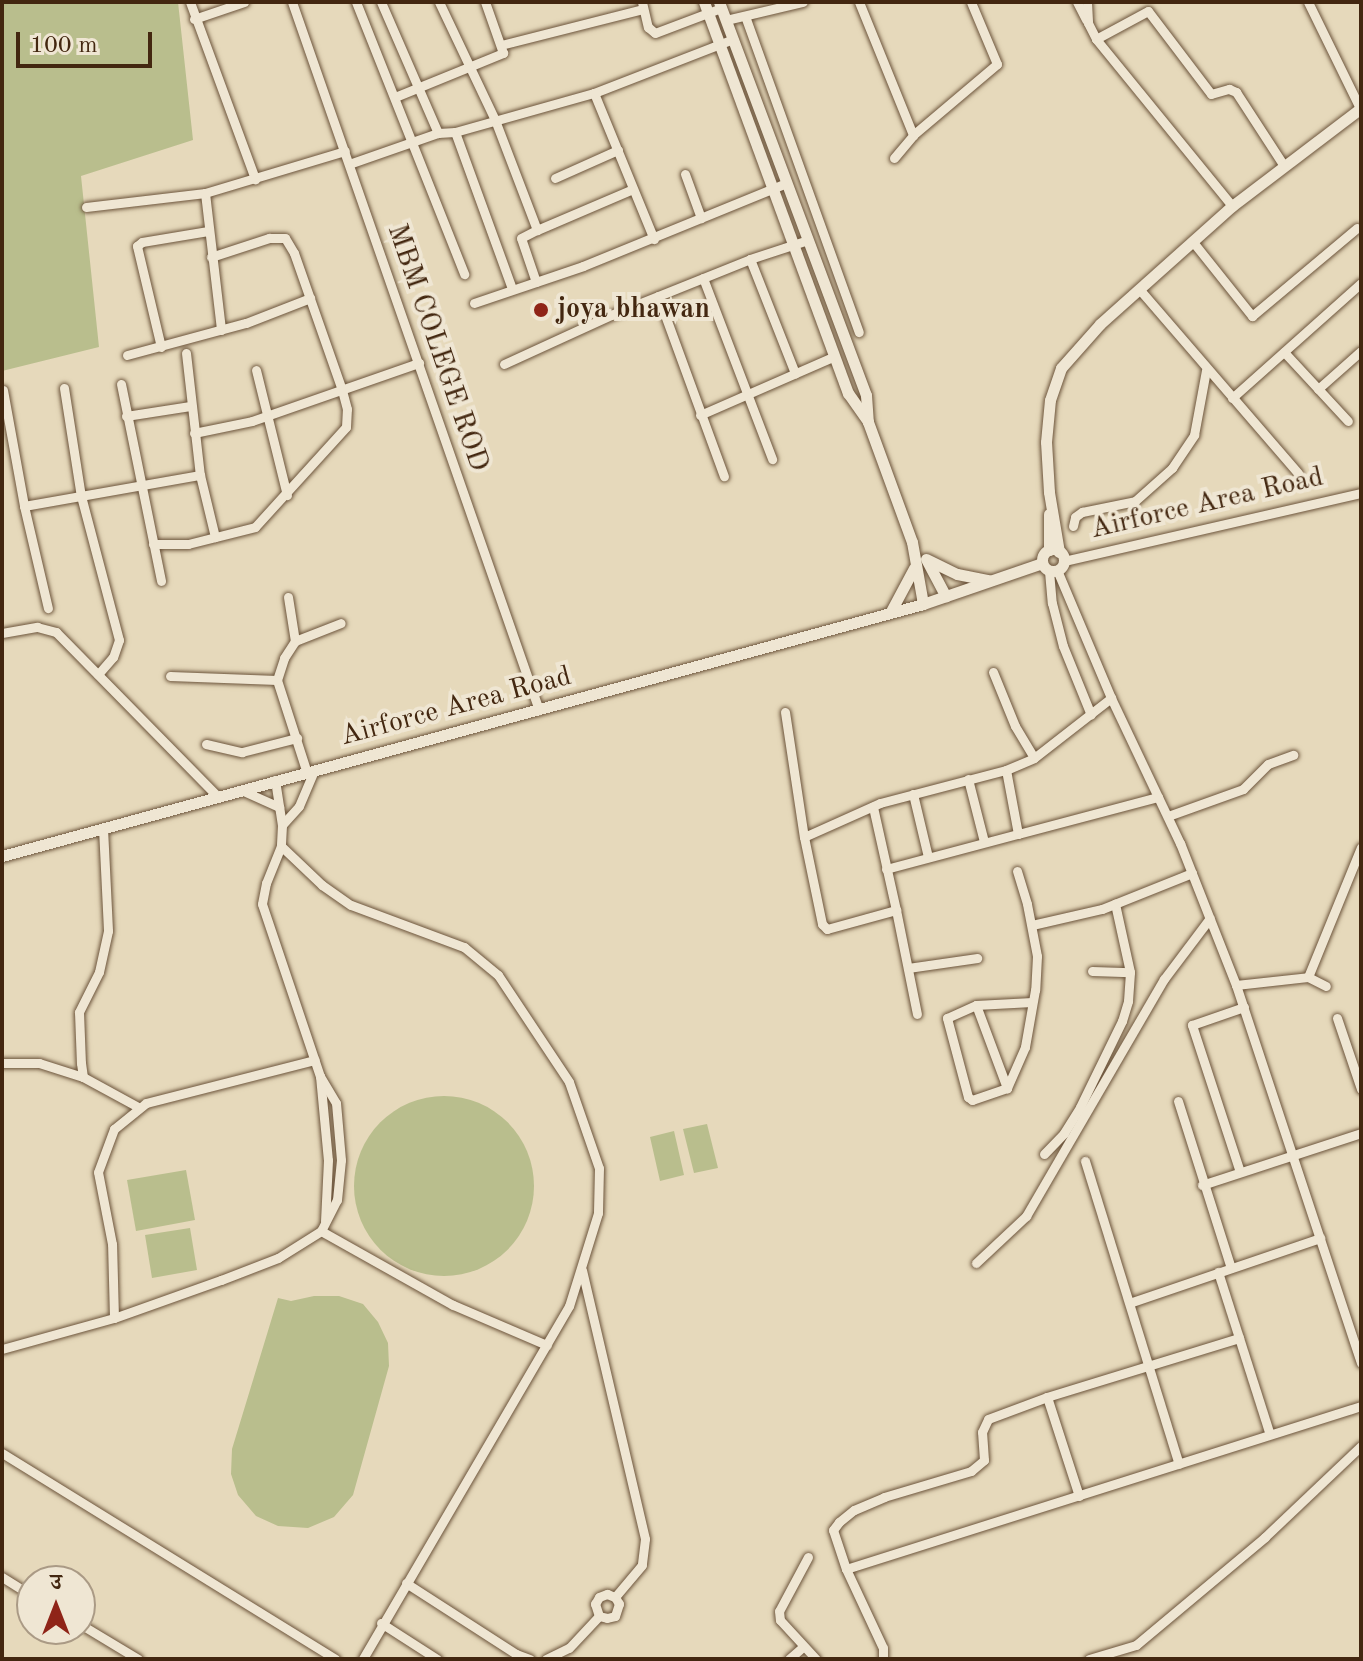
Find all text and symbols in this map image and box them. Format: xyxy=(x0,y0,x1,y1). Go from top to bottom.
scale bar xyxy=(20,16,156,66)
text: 100 m xyxy=(30,34,98,58)
street label: MBM COLEGE ROD xyxy=(379,220,495,476)
place label: joya bhawan xyxy=(557,293,710,327)
marker: joya bhawan xyxy=(532,301,550,319)
street label: Airforce Area Road xyxy=(1087,461,1327,547)
street label: Airforce Area Road xyxy=(337,660,575,754)
north arrow xyxy=(16,1565,96,1645)
text: उ xyxy=(50,1572,62,1594)

